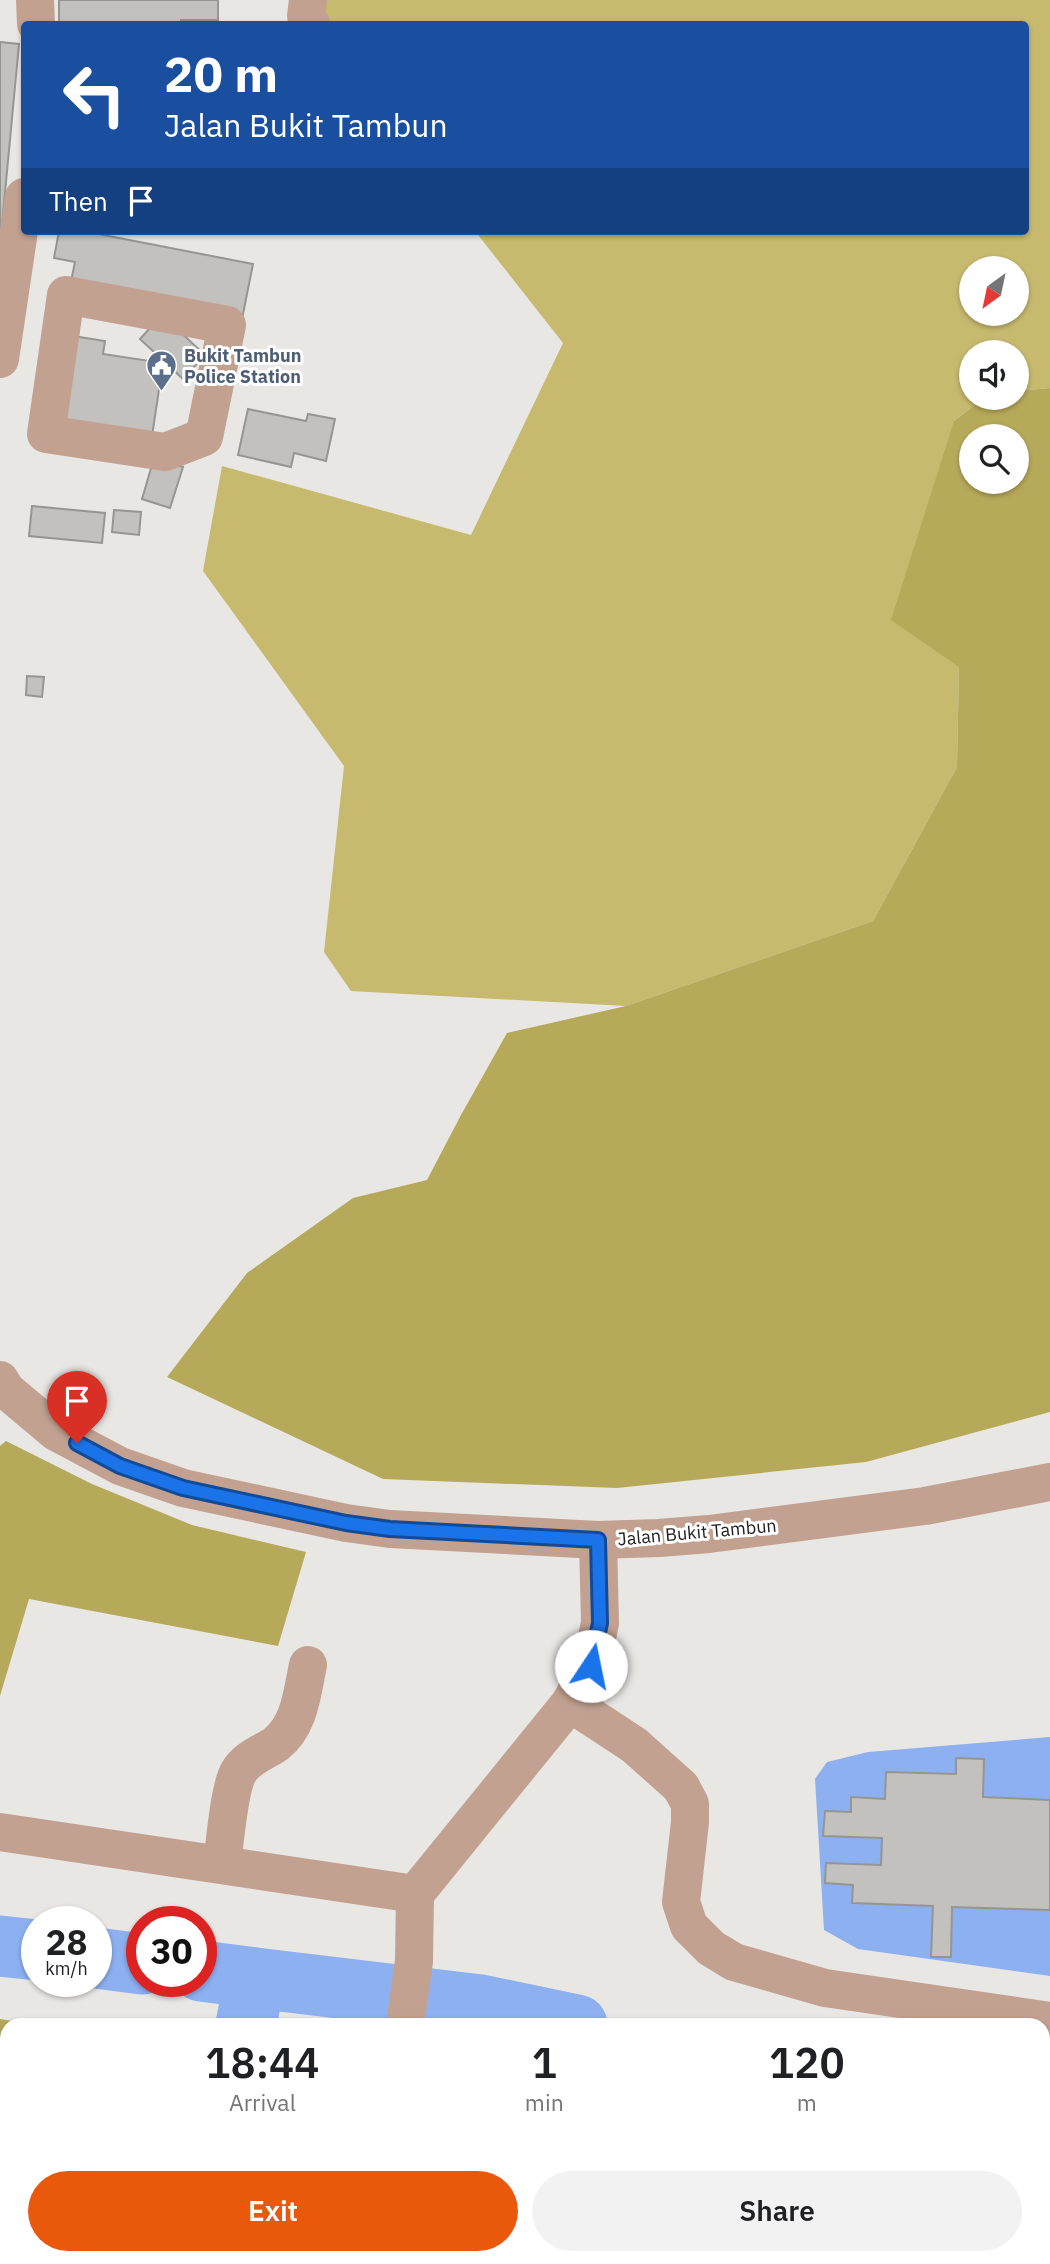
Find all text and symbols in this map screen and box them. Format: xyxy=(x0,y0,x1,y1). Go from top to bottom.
text: 20 m xyxy=(164,42,278,105)
icon: left xyxy=(49,49,140,140)
text: Jalan Bukit Tambun xyxy=(164,104,448,146)
icon: arrive xyxy=(122,182,160,220)
text: Then xyxy=(49,184,108,218)
north arrow xyxy=(959,256,1029,326)
map controls xyxy=(959,256,1029,494)
button: sound xyxy=(959,340,1029,410)
place label: Bukit Tambun Police Station xyxy=(184,344,301,388)
public building icon: Bukit Tambun Police Station xyxy=(144,348,178,392)
button: search xyxy=(959,424,1029,494)
pin xyxy=(47,1371,107,1443)
icon: arrive xyxy=(58,1382,96,1420)
street label: Jalan Bukit Tambun xyxy=(617,1514,777,1550)
position arrow xyxy=(554,1629,628,1703)
speed limit sign: 30 xyxy=(126,1906,217,1997)
text: 28 xyxy=(45,1919,88,1965)
text: km/h xyxy=(45,1957,88,1980)
text: 18:44 xyxy=(205,2035,320,2090)
text: 1 xyxy=(532,2035,557,2090)
text: 120 xyxy=(769,2035,845,2090)
text: Arrival xyxy=(229,2087,296,2117)
text: min xyxy=(525,2087,564,2117)
text: m xyxy=(797,2087,817,2117)
button: Exit xyxy=(28,2171,518,2251)
button: Share xyxy=(532,2171,1022,2251)

